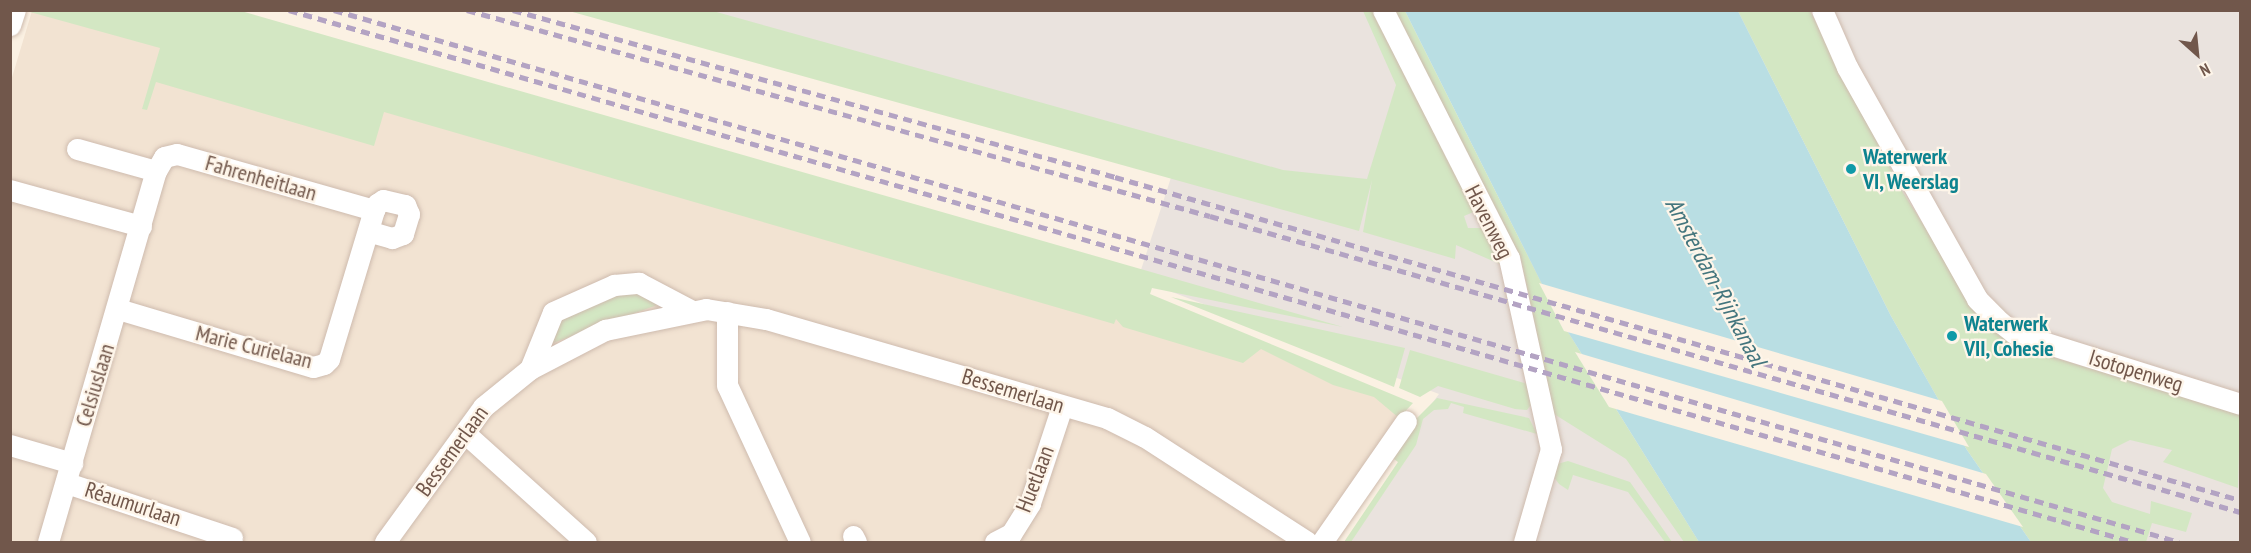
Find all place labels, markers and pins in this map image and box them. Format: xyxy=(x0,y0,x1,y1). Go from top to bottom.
place label: Waterwerk VI, Weerslag xyxy=(1863,143,1961,194)
marker: Waterwerk VI, Weerslag xyxy=(1844,162,1858,176)
place label: Waterwerk VII, Cohesie xyxy=(1964,310,2055,362)
marker: Waterwerk VII, Cohesie xyxy=(1945,329,1959,343)

